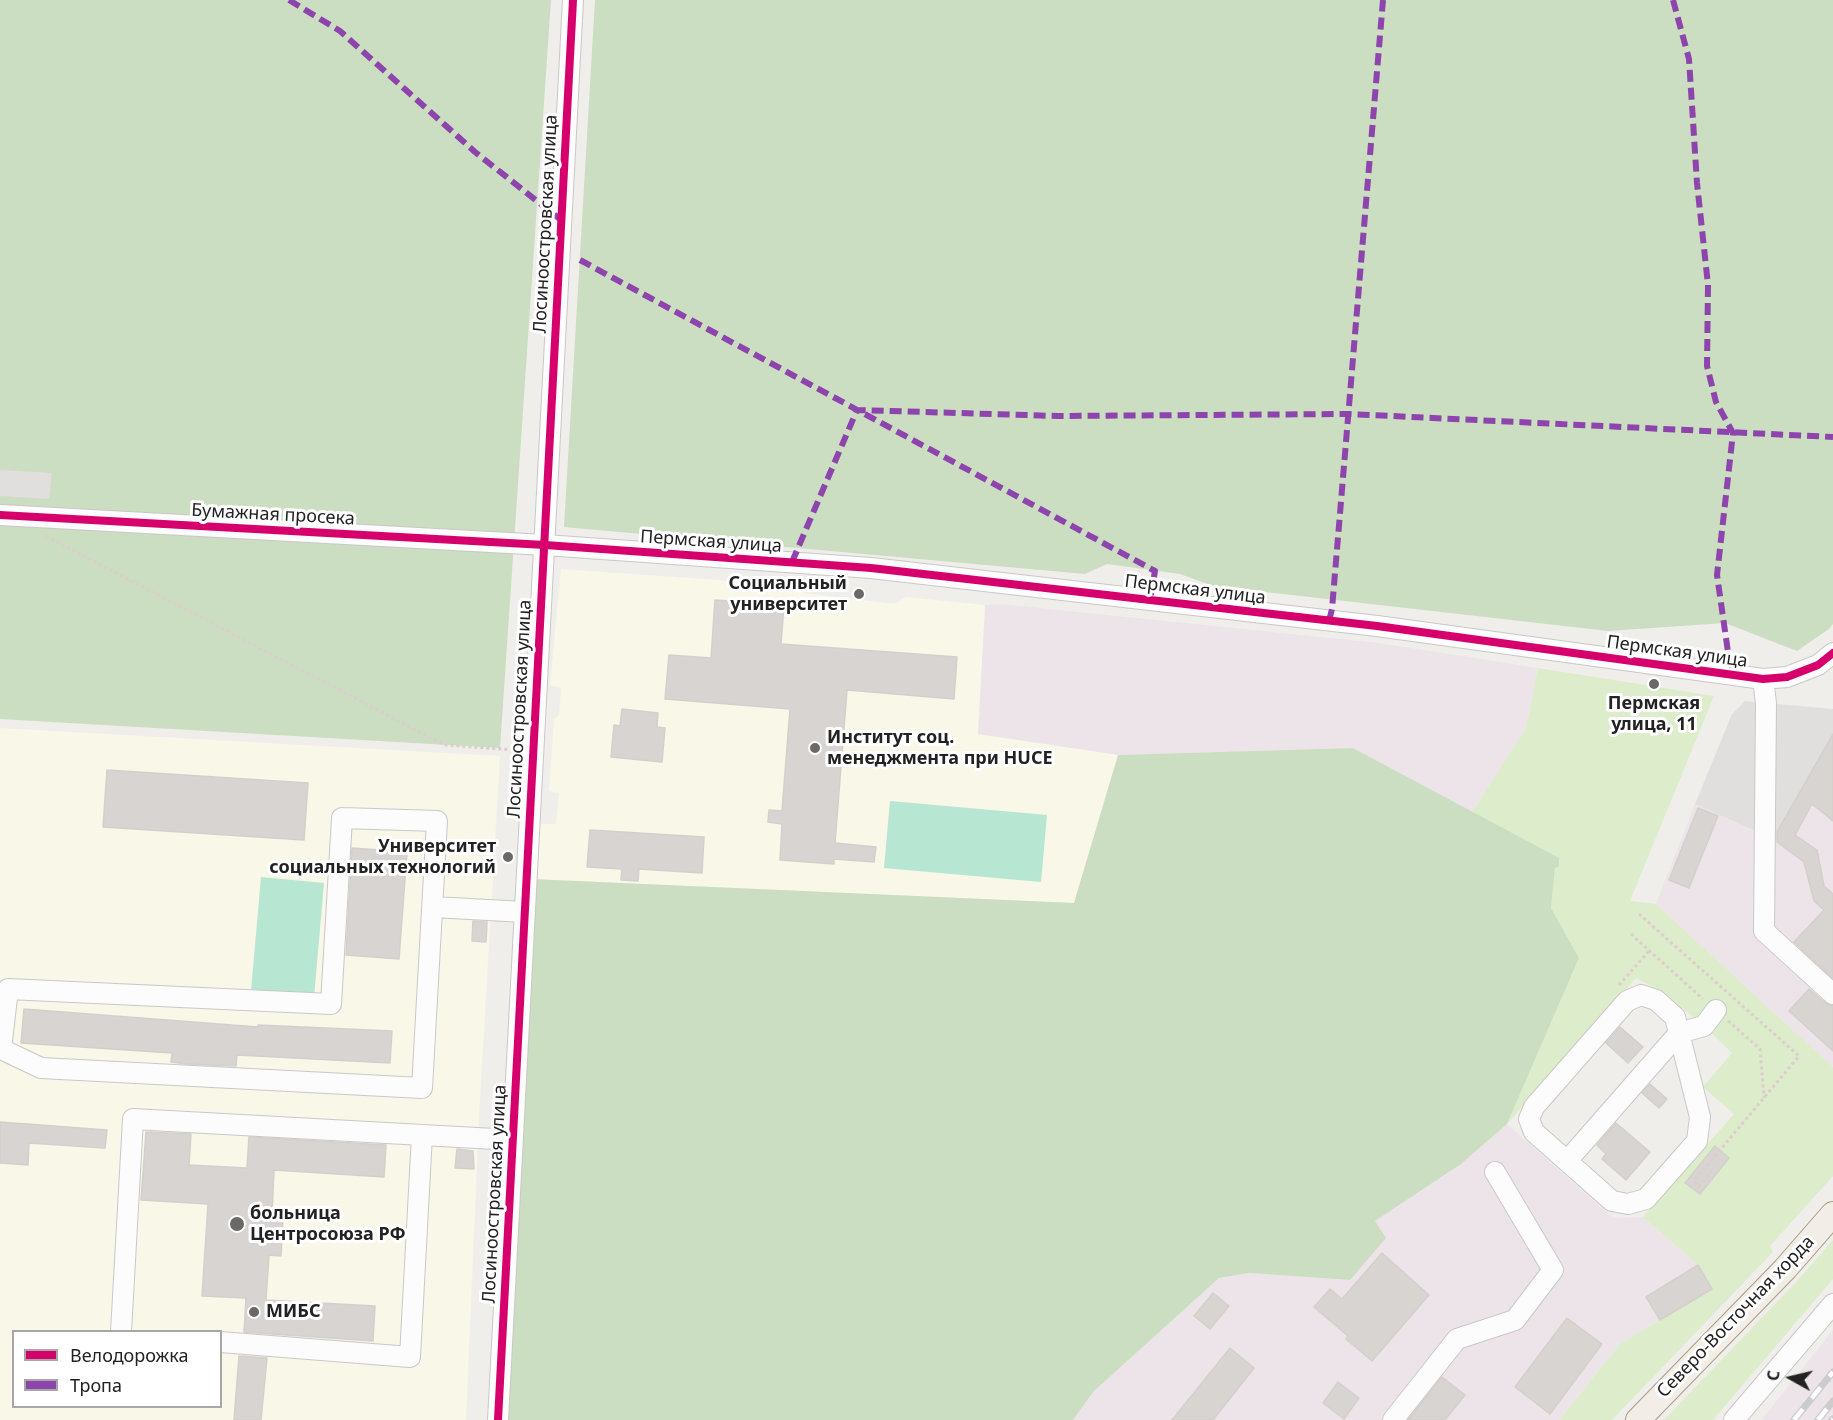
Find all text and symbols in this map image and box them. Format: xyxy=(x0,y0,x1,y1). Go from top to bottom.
street label: Лосиноостровская улица xyxy=(529,114,563,334)
street label: Бумажная просека xyxy=(191,500,355,530)
street label: Пермская улица xyxy=(639,526,783,558)
street label: Пермская улица xyxy=(1123,571,1267,609)
place label: Социальный университет xyxy=(728,573,847,616)
marker: Социальный университет xyxy=(852,587,866,601)
street label: Лосиноостровская улица xyxy=(503,599,537,819)
street label: Пермская улица xyxy=(1605,631,1749,673)
marker: Пермская улица, 11 xyxy=(1647,677,1661,691)
place label: Пермская улица, 11 xyxy=(1608,693,1700,736)
place label: Институт соц. менеджмента при HUCE xyxy=(827,727,1053,770)
marker: Институт соц. менеджмента при HUCE xyxy=(808,741,822,755)
place label: Университет социальных технологий xyxy=(269,836,496,878)
marker: Университет социальных технологий xyxy=(501,850,515,864)
street label: Лосиноостровская улица xyxy=(478,1084,512,1304)
place label: больница Центросоюза РФ xyxy=(250,1203,406,1246)
marker: больница Центросоюза РФ xyxy=(228,1215,246,1233)
street label: Северо-Восточная хорда xyxy=(1653,1231,1819,1403)
place label: МИБС xyxy=(266,1301,321,1323)
marker: МИБС xyxy=(247,1305,261,1319)
legend xyxy=(12,1330,222,1408)
text: Велодорожка xyxy=(70,1343,188,1367)
north arrow xyxy=(1761,1348,1821,1408)
text: Тропа xyxy=(70,1373,122,1397)

